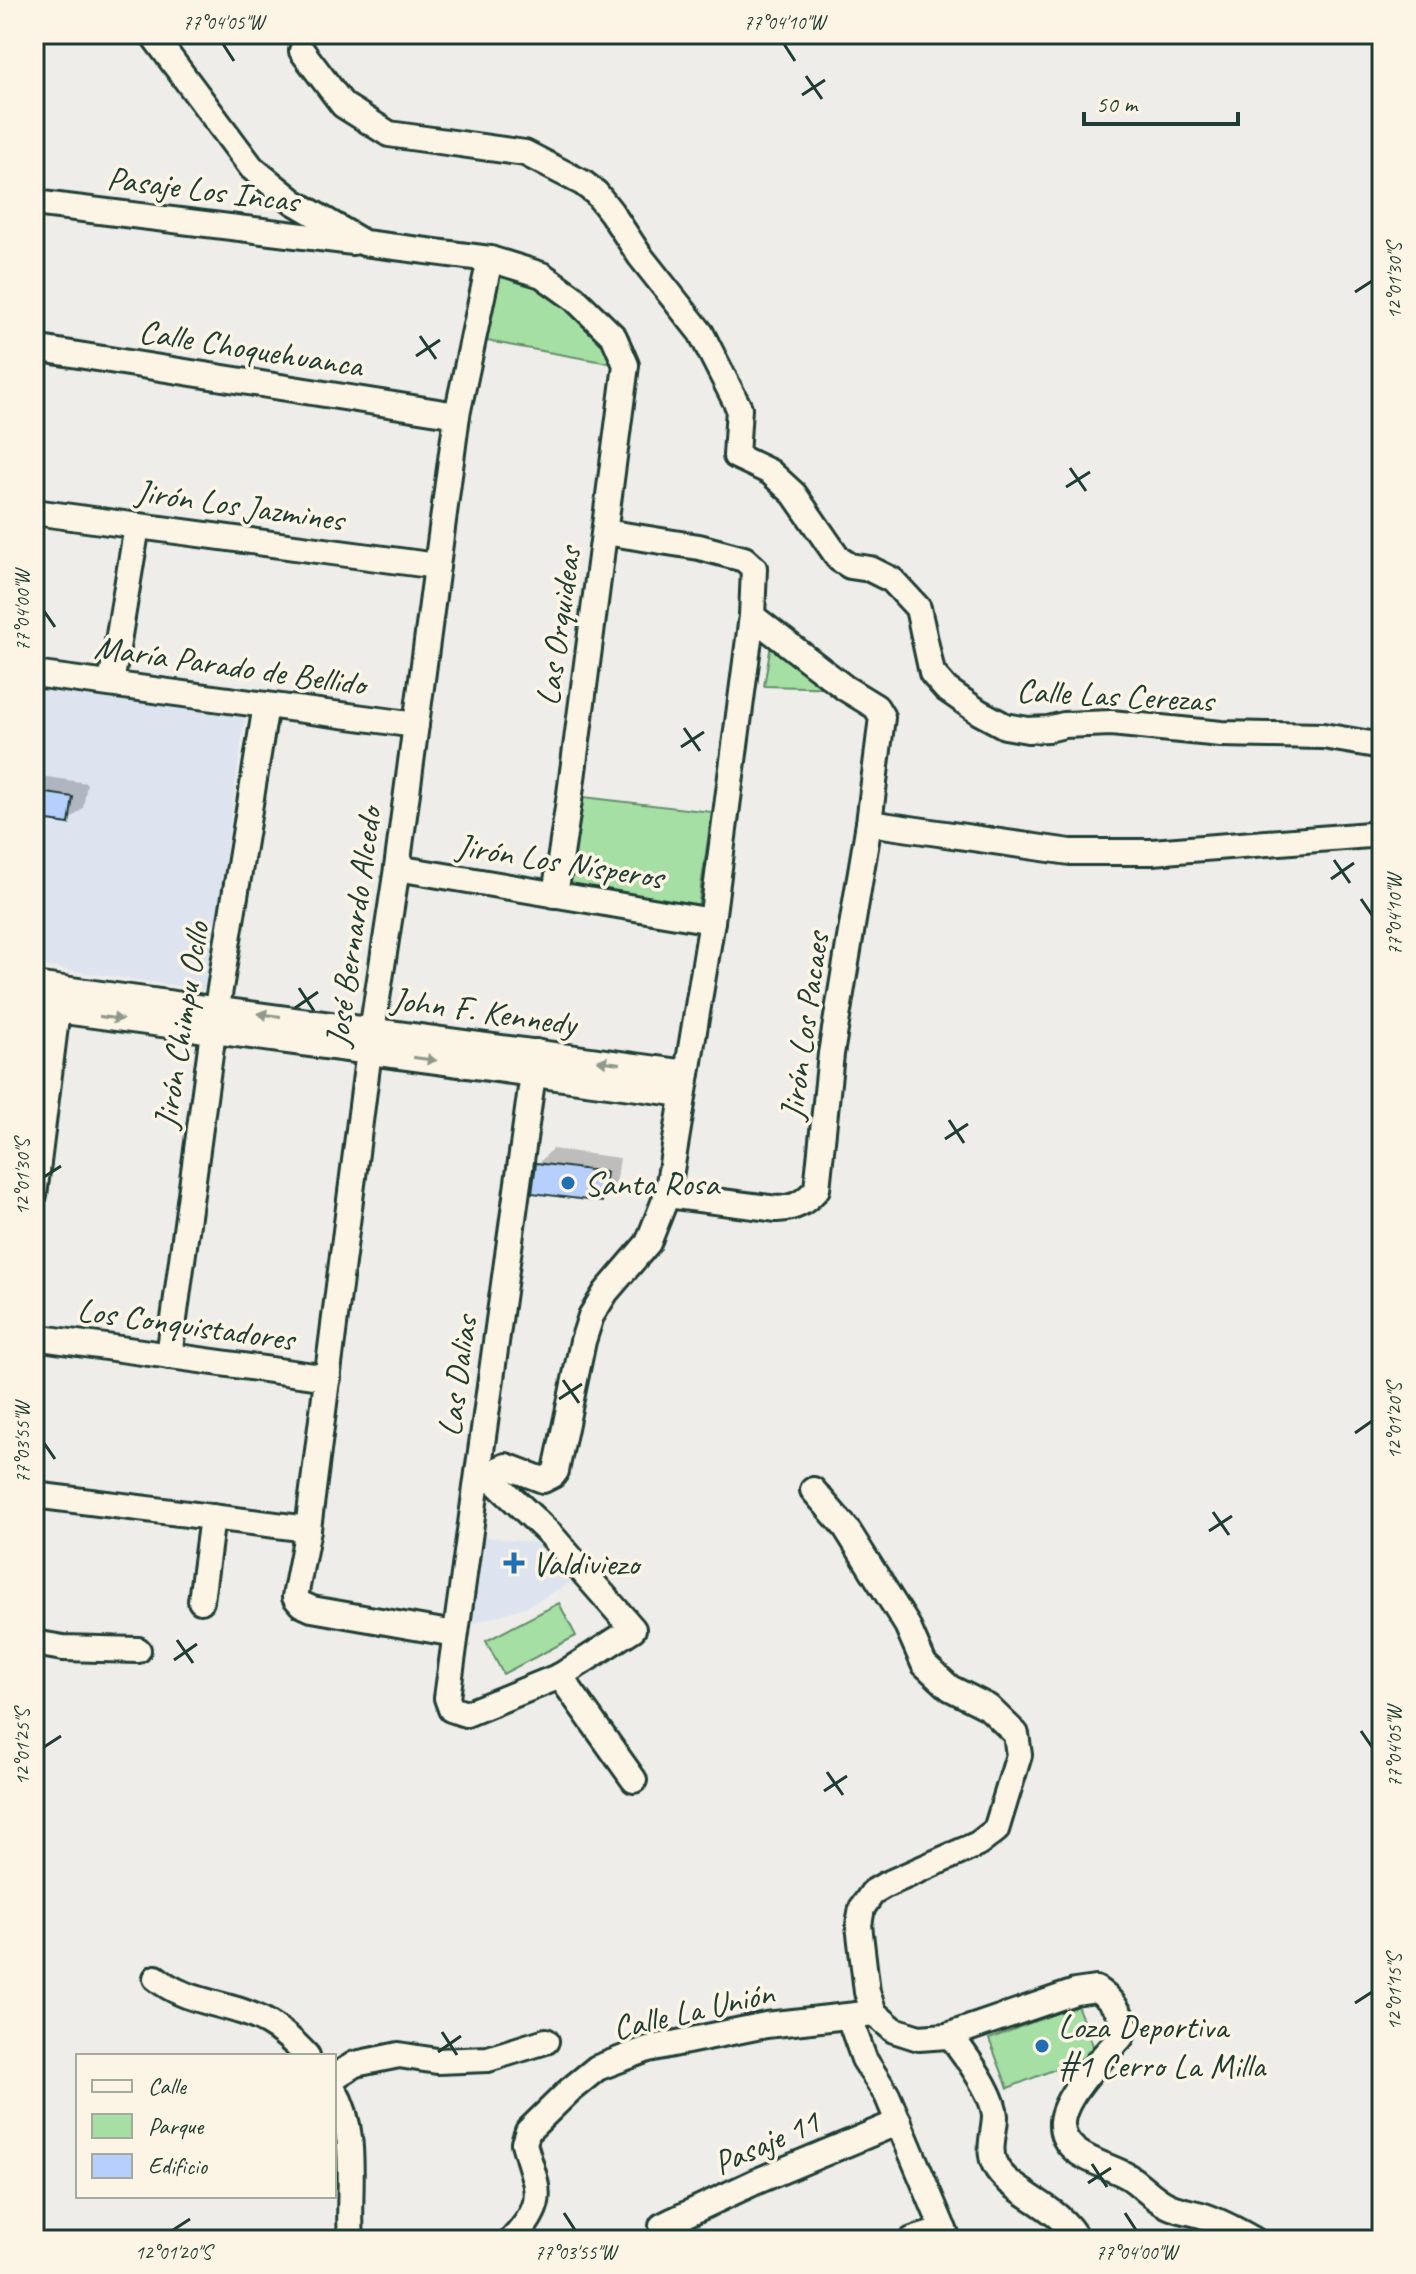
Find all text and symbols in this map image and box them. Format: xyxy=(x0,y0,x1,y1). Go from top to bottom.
text: 77°04'05"W xyxy=(182,10,267,35)
text: 77°04'10"W xyxy=(743,10,828,35)
scale bar xyxy=(1084,76,1238,126)
text: 50 m xyxy=(1096,89,1139,119)
street label: Pasaje Los Incas xyxy=(105,156,305,222)
text: 12°01'30"S xyxy=(1382,238,1407,319)
street label: Calle Choquehuanca xyxy=(136,309,368,387)
street label: Jirón Los Jazmines xyxy=(131,469,350,541)
street label: Las Orquideas xyxy=(526,542,591,708)
text: 77°04'00"W xyxy=(10,567,35,652)
street label: María Parado de Bellido xyxy=(92,625,372,706)
street label: Calle Las Cerezas xyxy=(1016,668,1218,722)
street label: José Bernardo Alcedo xyxy=(315,801,392,1051)
street label: Jirón Los Nísperos xyxy=(452,823,669,899)
text: 77°04'10"W xyxy=(1382,871,1407,956)
street label: Jirón Chimpu Ocllo xyxy=(143,917,219,1133)
street label: Jirón Los Pacaes xyxy=(769,927,839,1124)
street label: John F. Kennedy xyxy=(387,977,581,1046)
one-way arrow xyxy=(256,1009,281,1022)
one-way arrow xyxy=(99,1012,124,1025)
one-way arrow xyxy=(412,1053,437,1066)
one-way arrow xyxy=(596,1055,621,1068)
text: 12°01'30"S xyxy=(10,1134,35,1215)
place label: Santa Rosa xyxy=(584,1162,721,1205)
marker: Santa Rosa xyxy=(559,1174,577,1192)
street label: Los Conquistadores xyxy=(75,1288,300,1361)
street label: Las Dalias xyxy=(427,1310,487,1439)
text: 12°01'20"S xyxy=(1382,1378,1407,1459)
text: 77°03'55"W xyxy=(10,1399,35,1484)
place label: Valdiviezo xyxy=(532,1542,643,1585)
marker: Valdiviezo xyxy=(503,1552,525,1574)
text: 77°04'05"W xyxy=(1382,1703,1407,1788)
text: 12°01'25"S xyxy=(10,1704,35,1785)
text: 12°01'15"S xyxy=(1382,1949,1407,2030)
street label: Calle La Unión xyxy=(608,1970,779,2049)
place label: Loza Deportiva #1 Cerro La Milla xyxy=(1058,2005,1267,2087)
marker: Loza Deportiva #1 Cerro La Milla xyxy=(1033,2037,1051,2055)
legend xyxy=(76,2054,336,2198)
text: Calle xyxy=(148,2071,188,2101)
street label: Pasaje 11 xyxy=(706,2099,827,2184)
text: Parque xyxy=(148,2111,205,2141)
text: Edificio xyxy=(148,2151,209,2181)
text: 12°01'20"S xyxy=(135,2240,216,2265)
text: 77°03'55"W xyxy=(534,2240,619,2265)
text: 77°04'00"W xyxy=(1095,2240,1180,2265)

